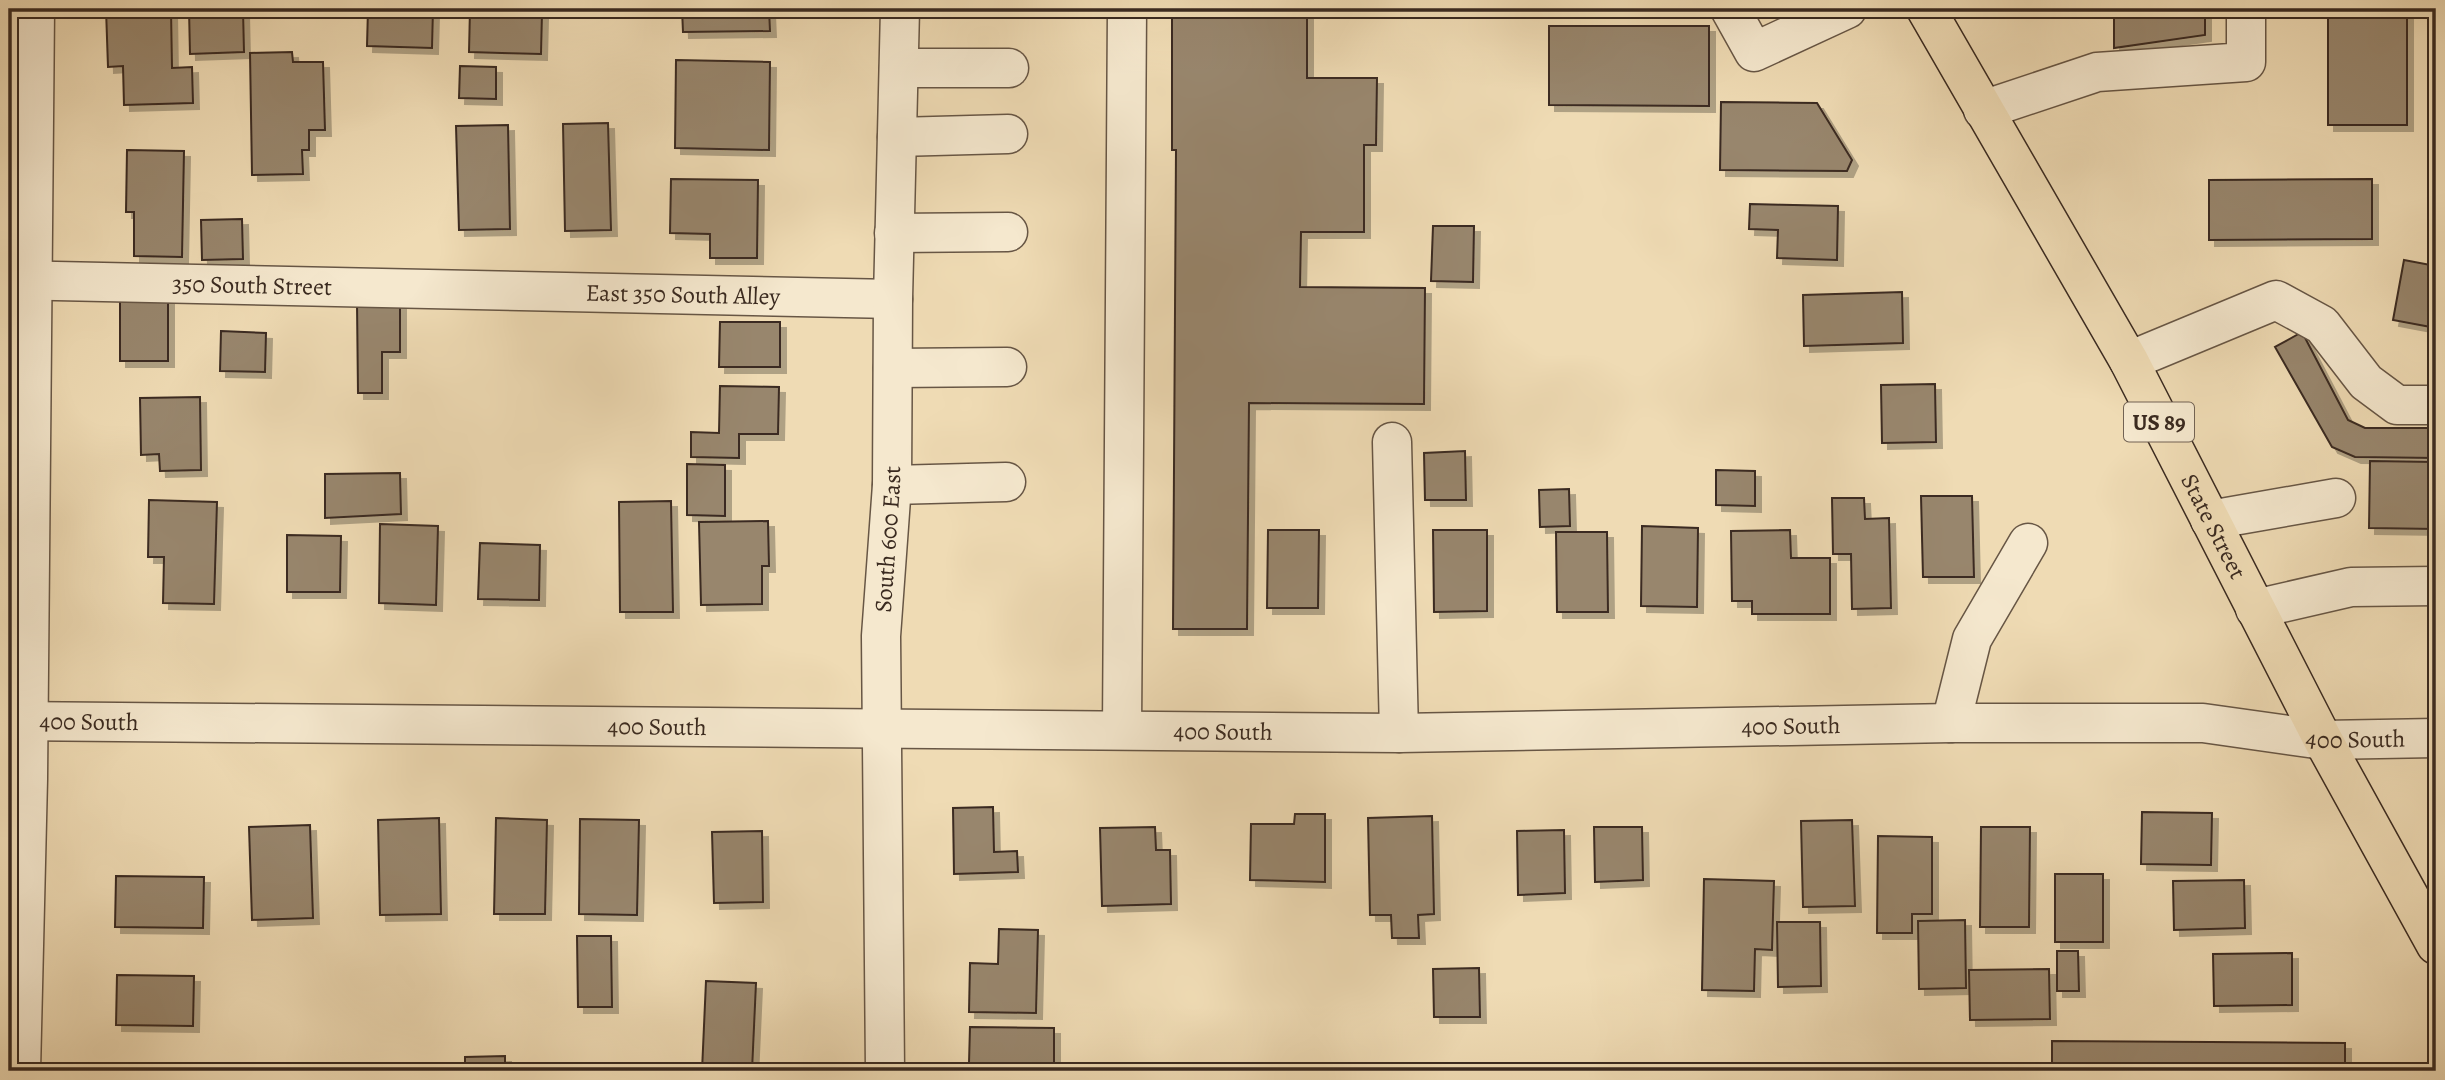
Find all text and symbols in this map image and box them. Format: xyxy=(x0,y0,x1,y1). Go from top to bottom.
street label: 350 South Street xyxy=(172,268,332,303)
street label: East 350 South Alley xyxy=(585,276,781,313)
road number: US 89 xyxy=(2124,402,2194,442)
street label: South 600 East xyxy=(867,466,908,614)
street label: State Street xyxy=(2173,468,2254,585)
street label: 400 South xyxy=(39,705,139,738)
street label: 400 South xyxy=(1741,709,1841,743)
street label: 400 South xyxy=(607,710,707,743)
street label: 400 South xyxy=(1173,715,1273,748)
street label: 400 South xyxy=(2304,722,2406,756)

